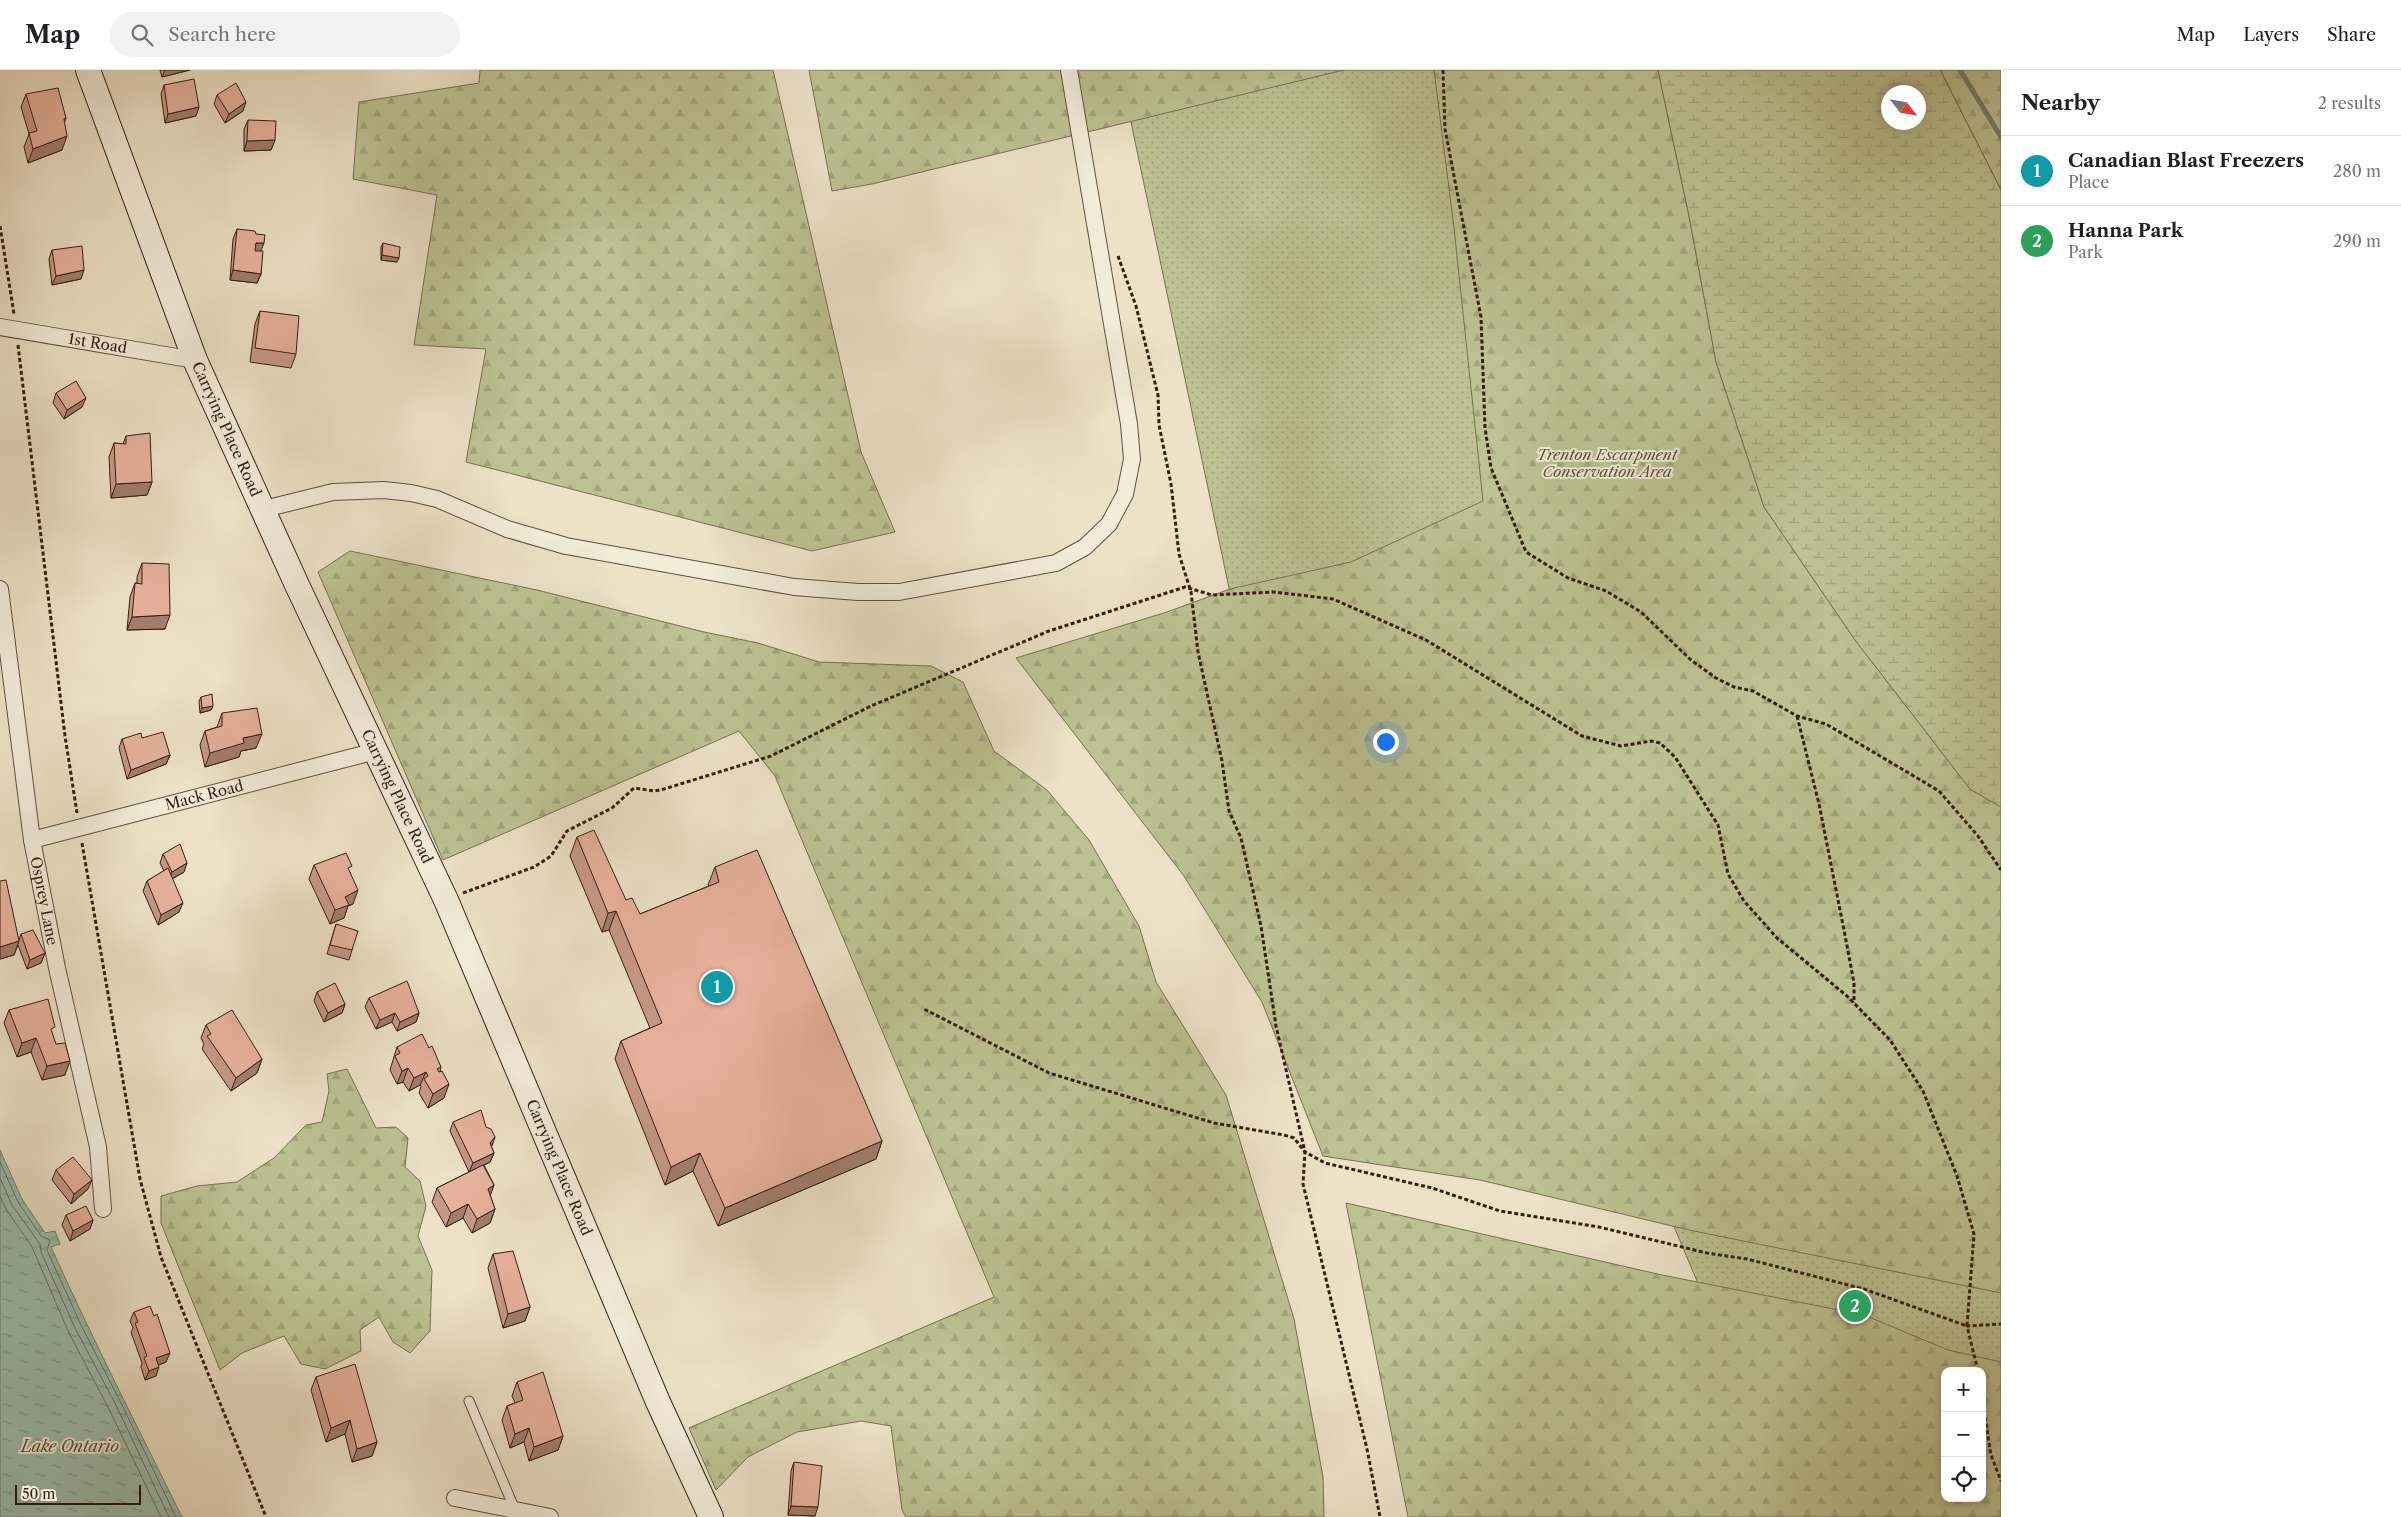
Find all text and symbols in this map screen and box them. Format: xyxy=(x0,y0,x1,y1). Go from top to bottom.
search box xyxy=(110,12,460,57)
text: Map xyxy=(25,20,80,49)
icon: search xyxy=(128,21,156,49)
text: Search here xyxy=(168,23,276,46)
text: Map xyxy=(2177,24,2215,46)
text: Layers xyxy=(2243,24,2299,46)
text: Share xyxy=(2327,24,2376,46)
north arrow xyxy=(1881,85,1926,130)
text: Nearby xyxy=(2021,90,2100,115)
text: 2 results xyxy=(2318,93,2381,113)
text: Canadian Blast Freezers xyxy=(2068,149,2304,172)
text: 1 xyxy=(2033,161,2041,181)
text: 280 m xyxy=(2333,161,2381,181)
text: Place xyxy=(2068,172,2109,192)
text: Hanna Park xyxy=(2068,219,2183,242)
text: 2 xyxy=(2032,231,2042,251)
text: 290 m xyxy=(2333,231,2381,251)
text: Park xyxy=(2068,242,2103,262)
street label: 1st Road xyxy=(67,329,128,357)
street label: Carrying Place Road xyxy=(188,358,266,499)
park label: Trenton Escarpment Conservation Area xyxy=(1537,445,1678,481)
street label: Carrying Place Road xyxy=(358,726,437,866)
your location xyxy=(1373,729,1399,755)
street label: Mack Road xyxy=(163,776,245,814)
street label: Osprey Lane xyxy=(26,855,62,947)
pin: 1 xyxy=(701,968,733,1006)
street label: Carrying Place Road xyxy=(522,1096,597,1238)
pin: 2 xyxy=(1839,1287,1871,1325)
map controls xyxy=(1941,1367,1986,1502)
button: + xyxy=(1941,1367,1986,1412)
button: − xyxy=(1941,1412,1986,1457)
water label: Lake Ontario xyxy=(19,1436,119,1456)
button: locate xyxy=(1941,1457,1986,1502)
scale bar xyxy=(15,1482,141,1505)
text: 50 m xyxy=(22,1485,55,1503)

